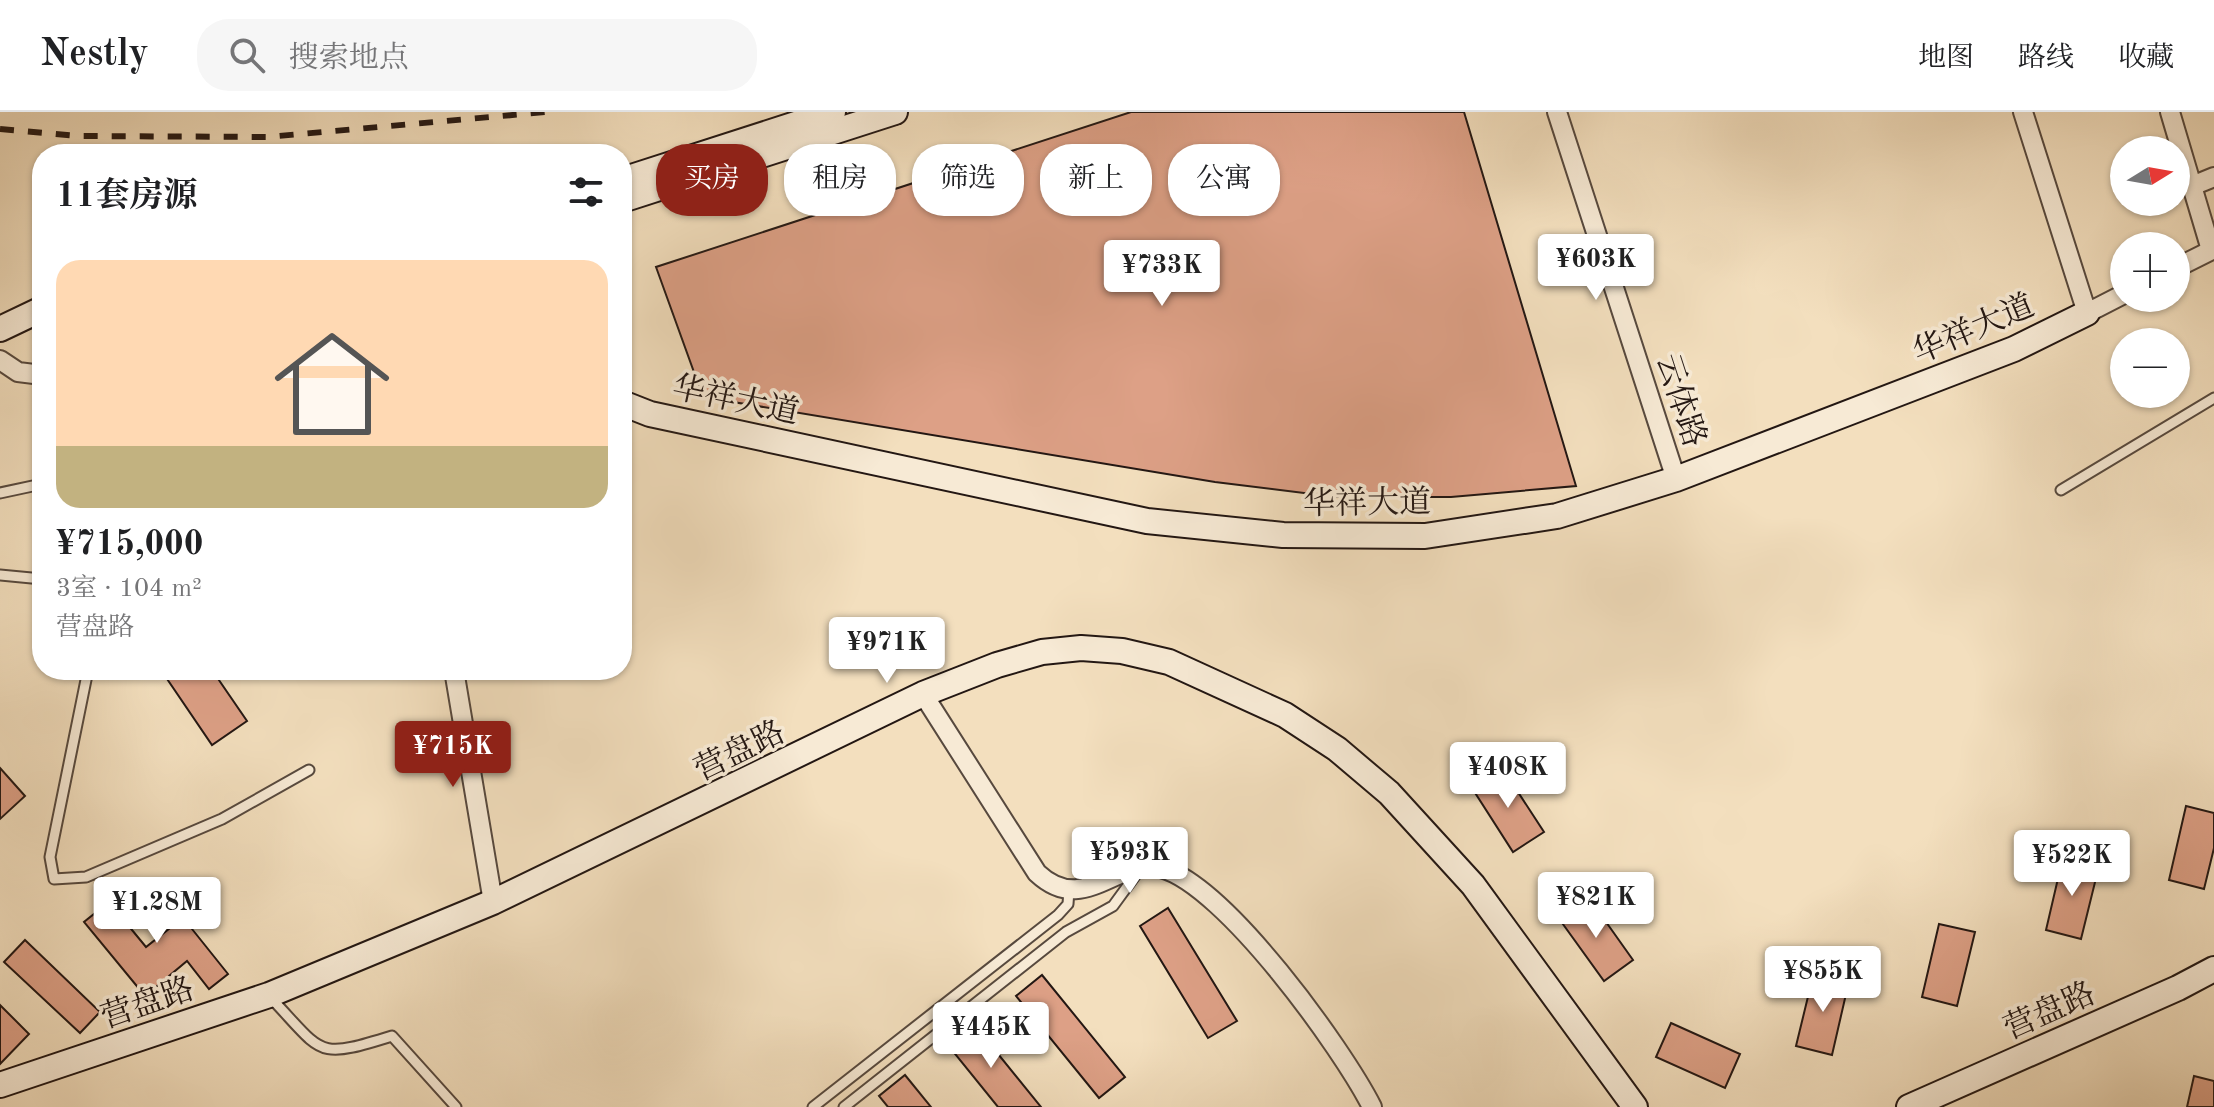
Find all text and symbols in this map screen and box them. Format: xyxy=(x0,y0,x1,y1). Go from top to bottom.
search box xyxy=(197,19,757,91)
icon: search xyxy=(225,33,269,77)
text: Nestly xyxy=(40,36,149,74)
text: 搜索地点 xyxy=(289,44,409,74)
text: 地图 xyxy=(1918,45,1974,73)
text: 路线 xyxy=(2018,45,2074,73)
text: 收藏 xyxy=(2118,45,2174,73)
north arrow xyxy=(2110,136,2190,216)
map controls xyxy=(2110,136,2190,408)
chip: 买房 xyxy=(656,144,768,216)
chip: 租房 xyxy=(784,144,896,216)
chip: 筛选 xyxy=(912,144,1024,216)
chip: 新上 xyxy=(1040,144,1152,216)
chip: 公寓 xyxy=(1168,144,1280,216)
icon: filters xyxy=(564,170,608,214)
text: 11套房源 xyxy=(56,180,197,214)
button: + xyxy=(2110,232,2190,312)
pin: ¥603K xyxy=(1540,234,1652,302)
pin: ¥733K xyxy=(1106,240,1218,308)
text: ¥603K xyxy=(1556,247,1636,273)
text: ¥733K xyxy=(1122,253,1202,279)
street label: 华祥大道 xyxy=(1908,288,2039,370)
icon: home xyxy=(260,312,404,456)
button: − xyxy=(2110,328,2190,408)
street label: 云体路 xyxy=(1649,349,1712,452)
street label: 华祥大道 xyxy=(669,370,802,431)
street label: 华祥大道 xyxy=(1303,485,1431,522)
text: ¥715,000 xyxy=(56,528,204,562)
text: 3室 · 104 m² xyxy=(56,576,202,602)
text: 营盘路 xyxy=(56,615,134,641)
pin: ¥971K xyxy=(831,617,943,685)
text: ¥971K xyxy=(847,630,927,656)
street label: 营盘路 xyxy=(689,715,790,788)
pin: ¥715K xyxy=(397,721,509,789)
text: ¥715K xyxy=(413,734,493,760)
pin: ¥408K xyxy=(1452,742,1564,810)
text: ¥408K xyxy=(1468,755,1548,781)
pin: ¥593K xyxy=(1074,827,1186,895)
pin: ¥522K xyxy=(2016,830,2128,898)
text: ¥593K xyxy=(1090,840,1170,866)
text: ¥522K xyxy=(2032,843,2112,869)
pin: ¥821K xyxy=(1540,872,1652,940)
pin: ¥1.28M xyxy=(92,877,222,945)
text: ¥821K xyxy=(1556,885,1636,911)
text: ¥1.28M xyxy=(112,890,202,916)
pin: ¥855K xyxy=(1767,946,1879,1014)
text: ¥855K xyxy=(1783,959,1863,985)
street label: 营盘路 xyxy=(96,971,199,1036)
street label: 营盘路 xyxy=(1999,976,2101,1047)
pin: ¥445K xyxy=(935,1002,1047,1070)
text: ¥445K xyxy=(951,1015,1031,1041)

